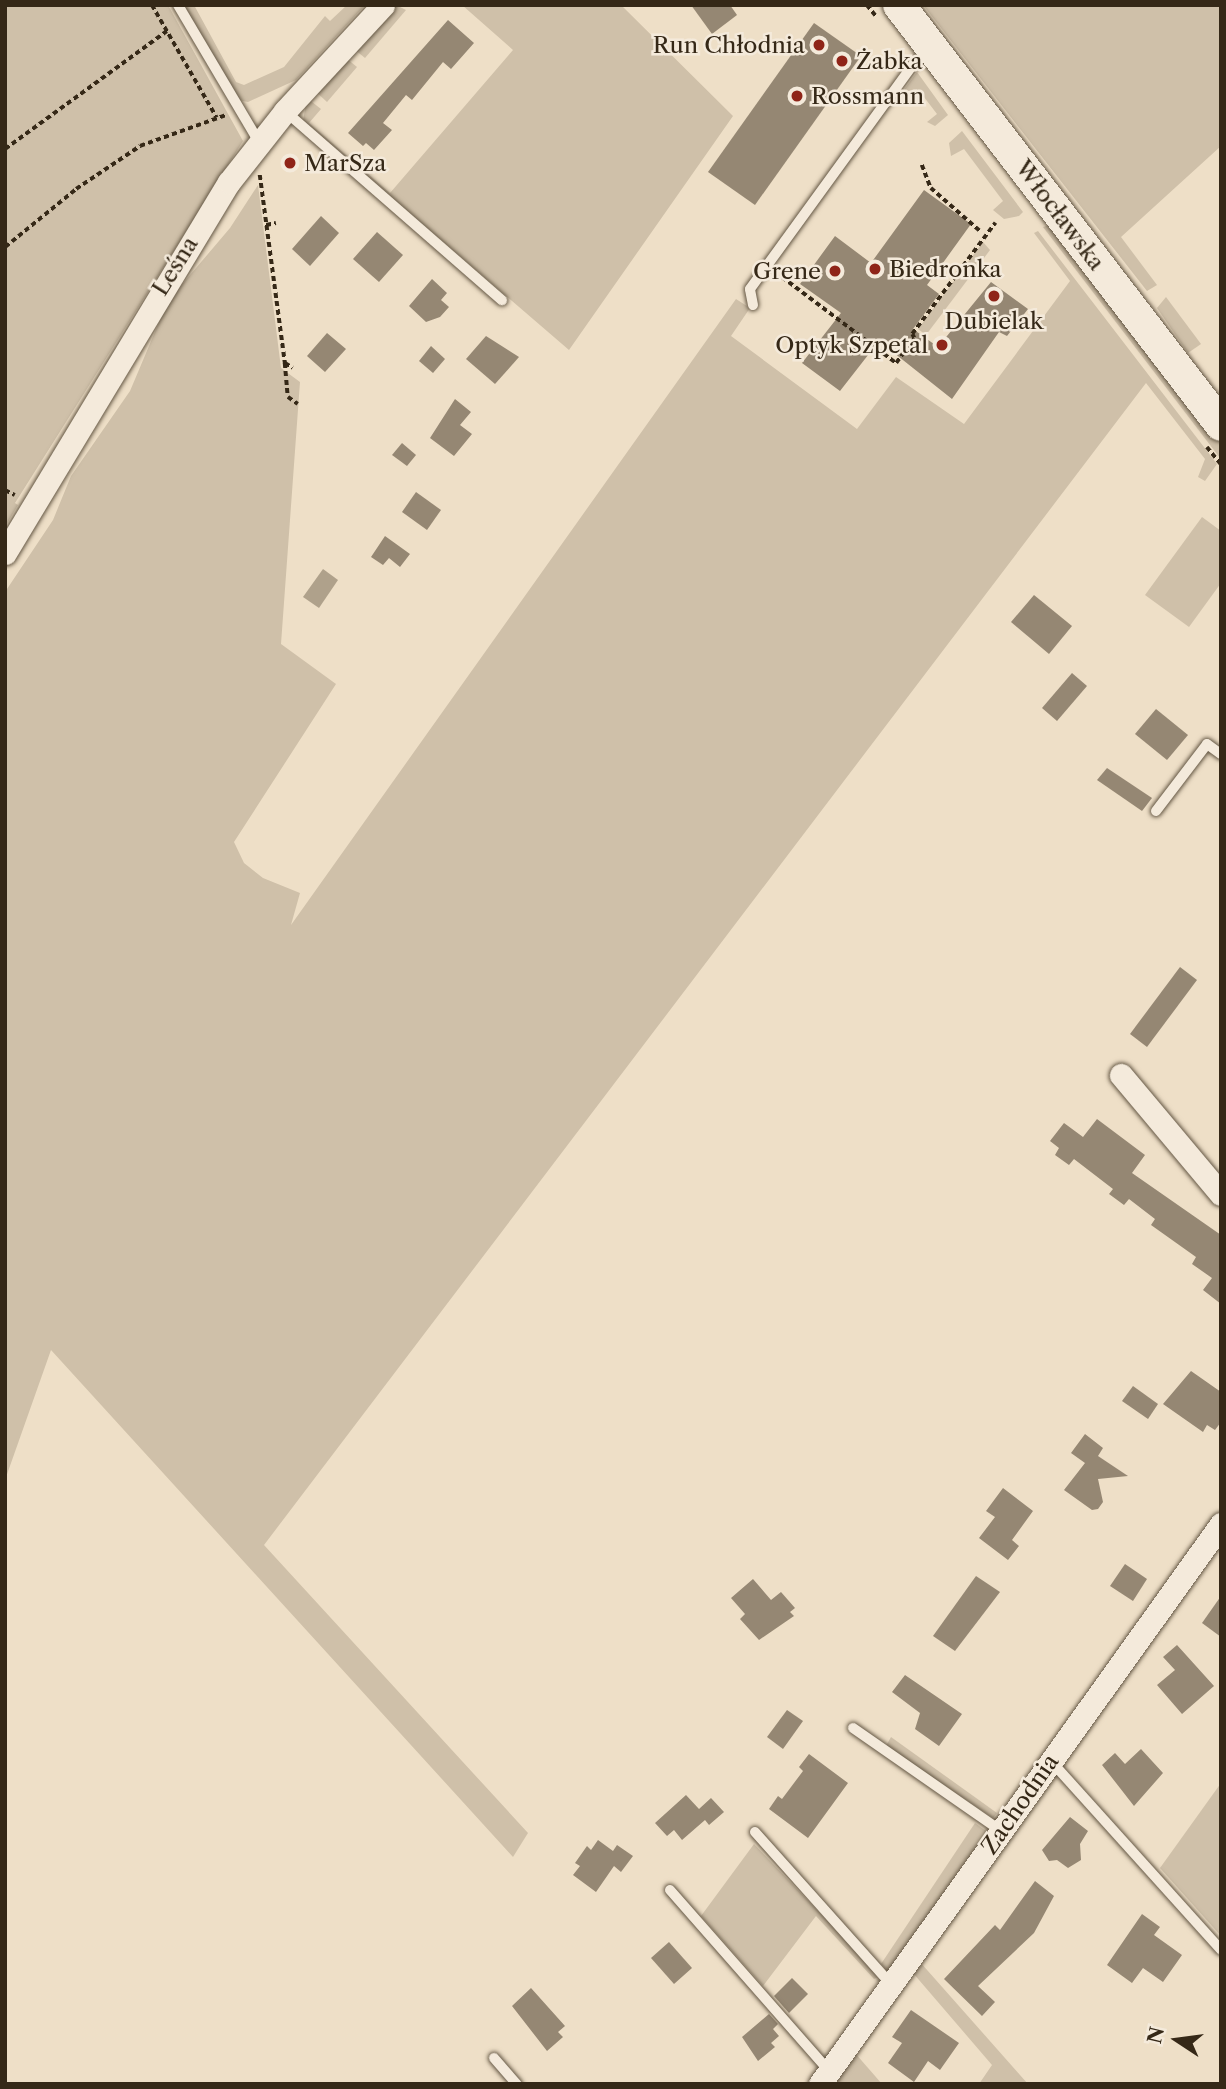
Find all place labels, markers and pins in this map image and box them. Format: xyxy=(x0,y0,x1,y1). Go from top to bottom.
place label: Run Chłodnia xyxy=(653,31,805,59)
marker: Run Chłodnia xyxy=(811,37,827,53)
place label: Żabka xyxy=(856,47,923,75)
marker: Żabka xyxy=(834,53,850,69)
place label: Rossmann xyxy=(811,82,924,110)
marker: Rossmann xyxy=(789,88,805,104)
place label: MarSza xyxy=(304,149,386,177)
marker: MarSza xyxy=(282,155,298,171)
place label: Biedronka xyxy=(889,255,1002,283)
place label: Grene xyxy=(753,257,821,285)
marker: Biedronka xyxy=(867,261,883,277)
marker: Grene xyxy=(827,263,843,279)
marker: Dubielak xyxy=(986,288,1002,304)
place label: Dubielak xyxy=(945,307,1043,335)
place label: Optyk Szpetal xyxy=(775,331,928,359)
marker: Optyk Szpetal xyxy=(934,337,950,353)

